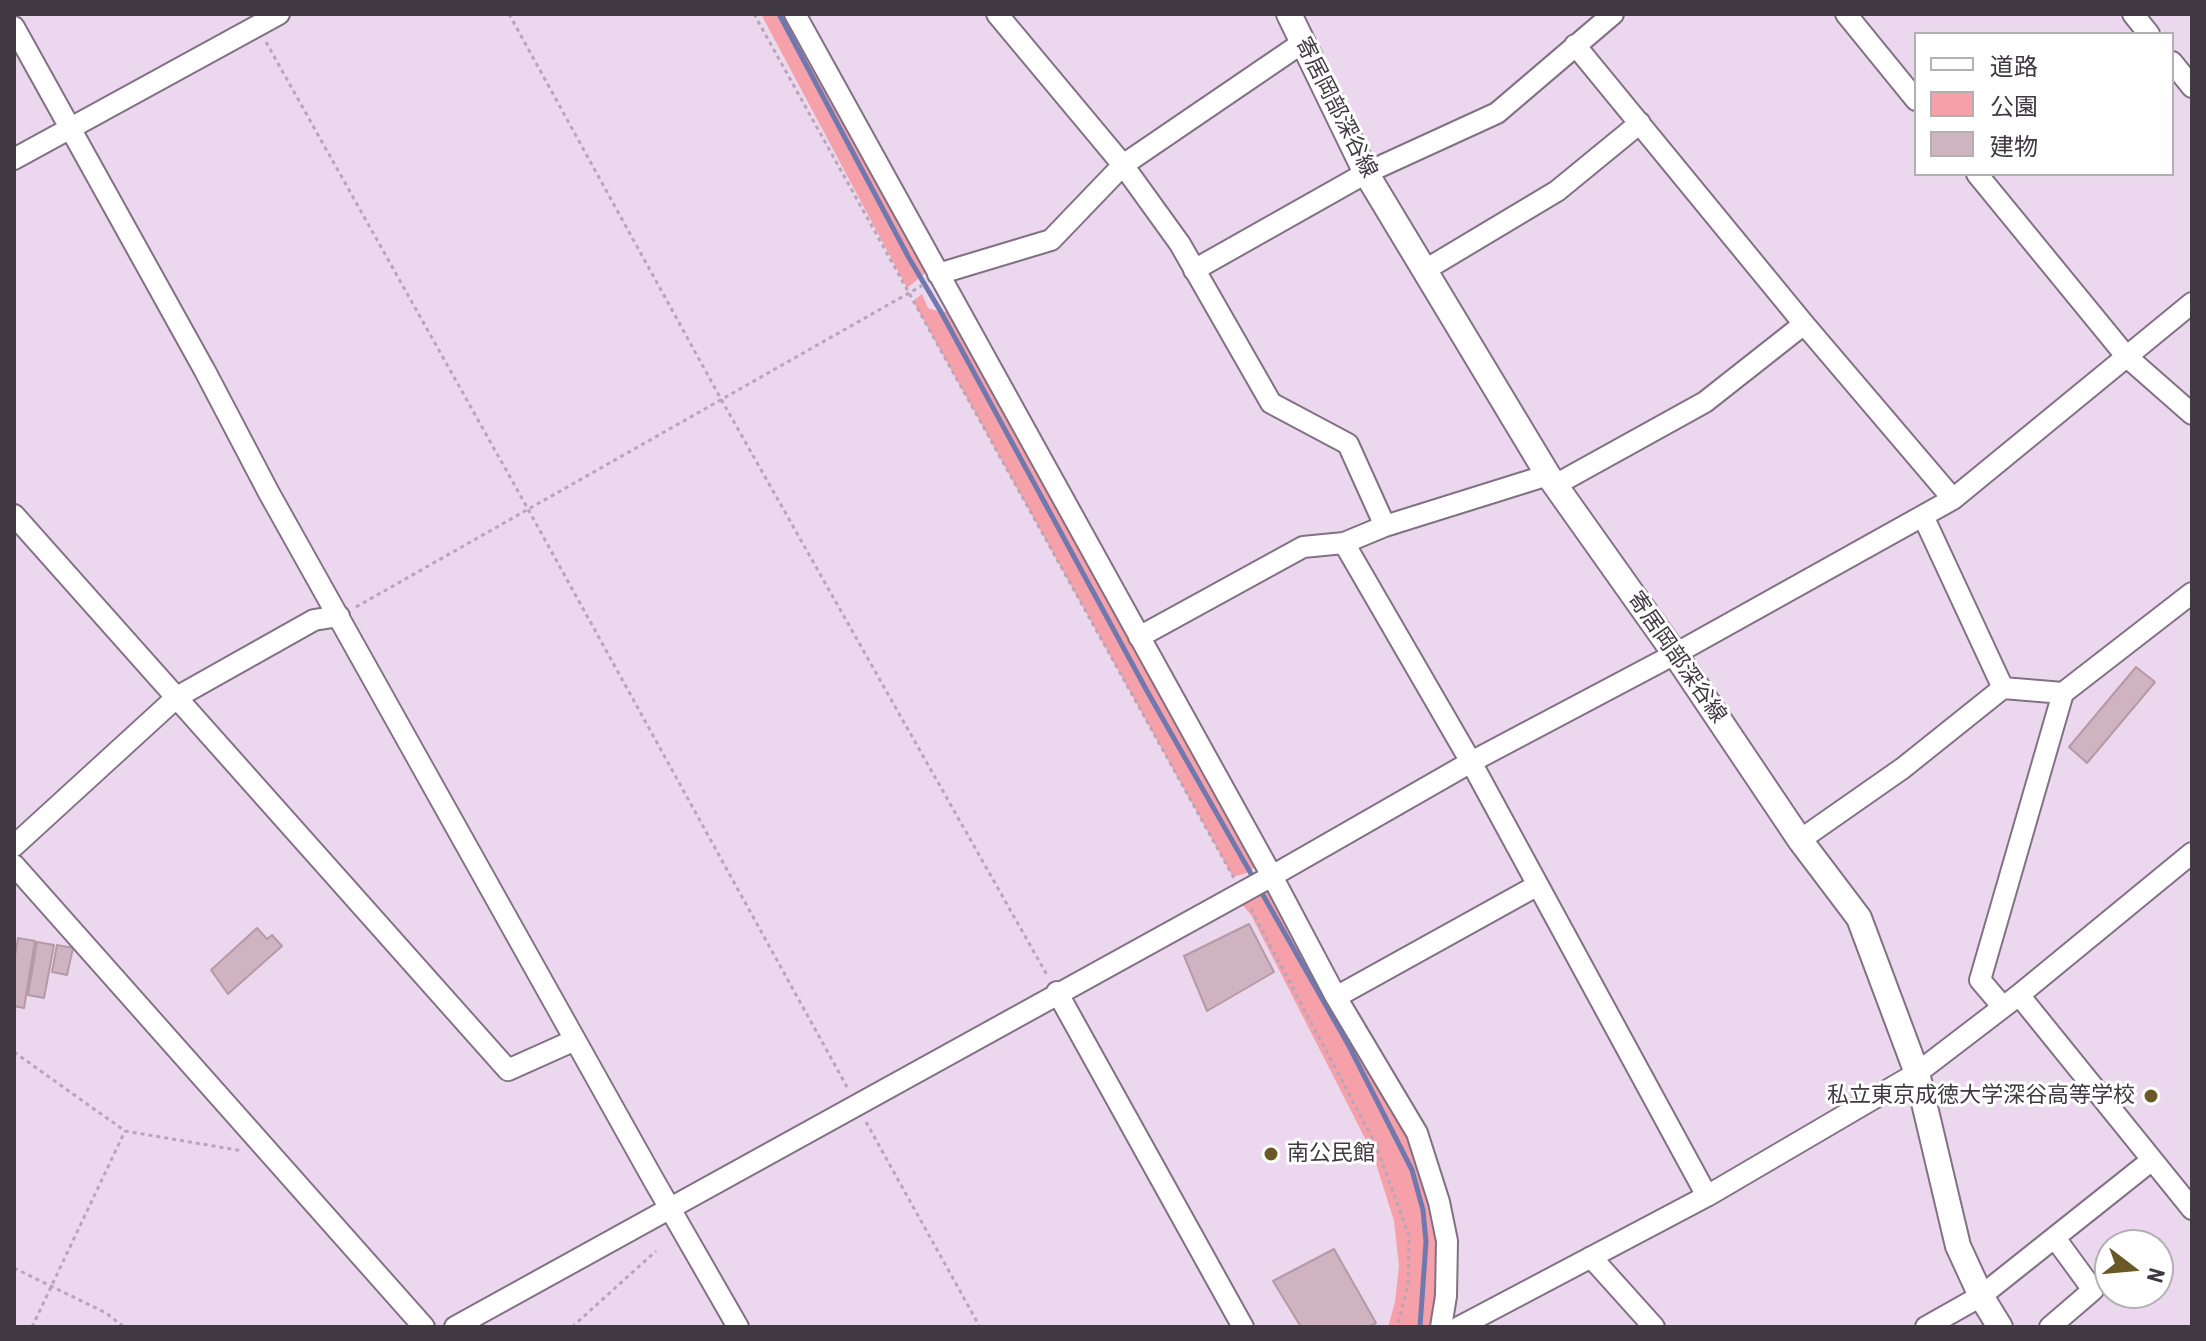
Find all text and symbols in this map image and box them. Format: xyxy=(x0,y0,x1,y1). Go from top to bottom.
legend xyxy=(1914,32,2174,176)
street label: 寄居岡部深谷線 xyxy=(1288,33,1382,183)
text: 道路 xyxy=(1990,53,2038,81)
text: 公園 xyxy=(1990,93,2038,121)
text: 建物 xyxy=(1990,133,2038,161)
street label: 寄居岡部深谷線 xyxy=(1621,587,1731,729)
place label: 私立東京成徳大学深谷高等学校 xyxy=(1827,1083,2135,1109)
marker: 私立東京成徳大学深谷高等学校 xyxy=(2142,1087,2160,1105)
place label: 南公民館 xyxy=(1287,1141,1375,1167)
marker: 南公民館 xyxy=(1262,1145,1280,1163)
north arrow xyxy=(2094,1229,2174,1309)
text: N xyxy=(2142,1265,2170,1285)

